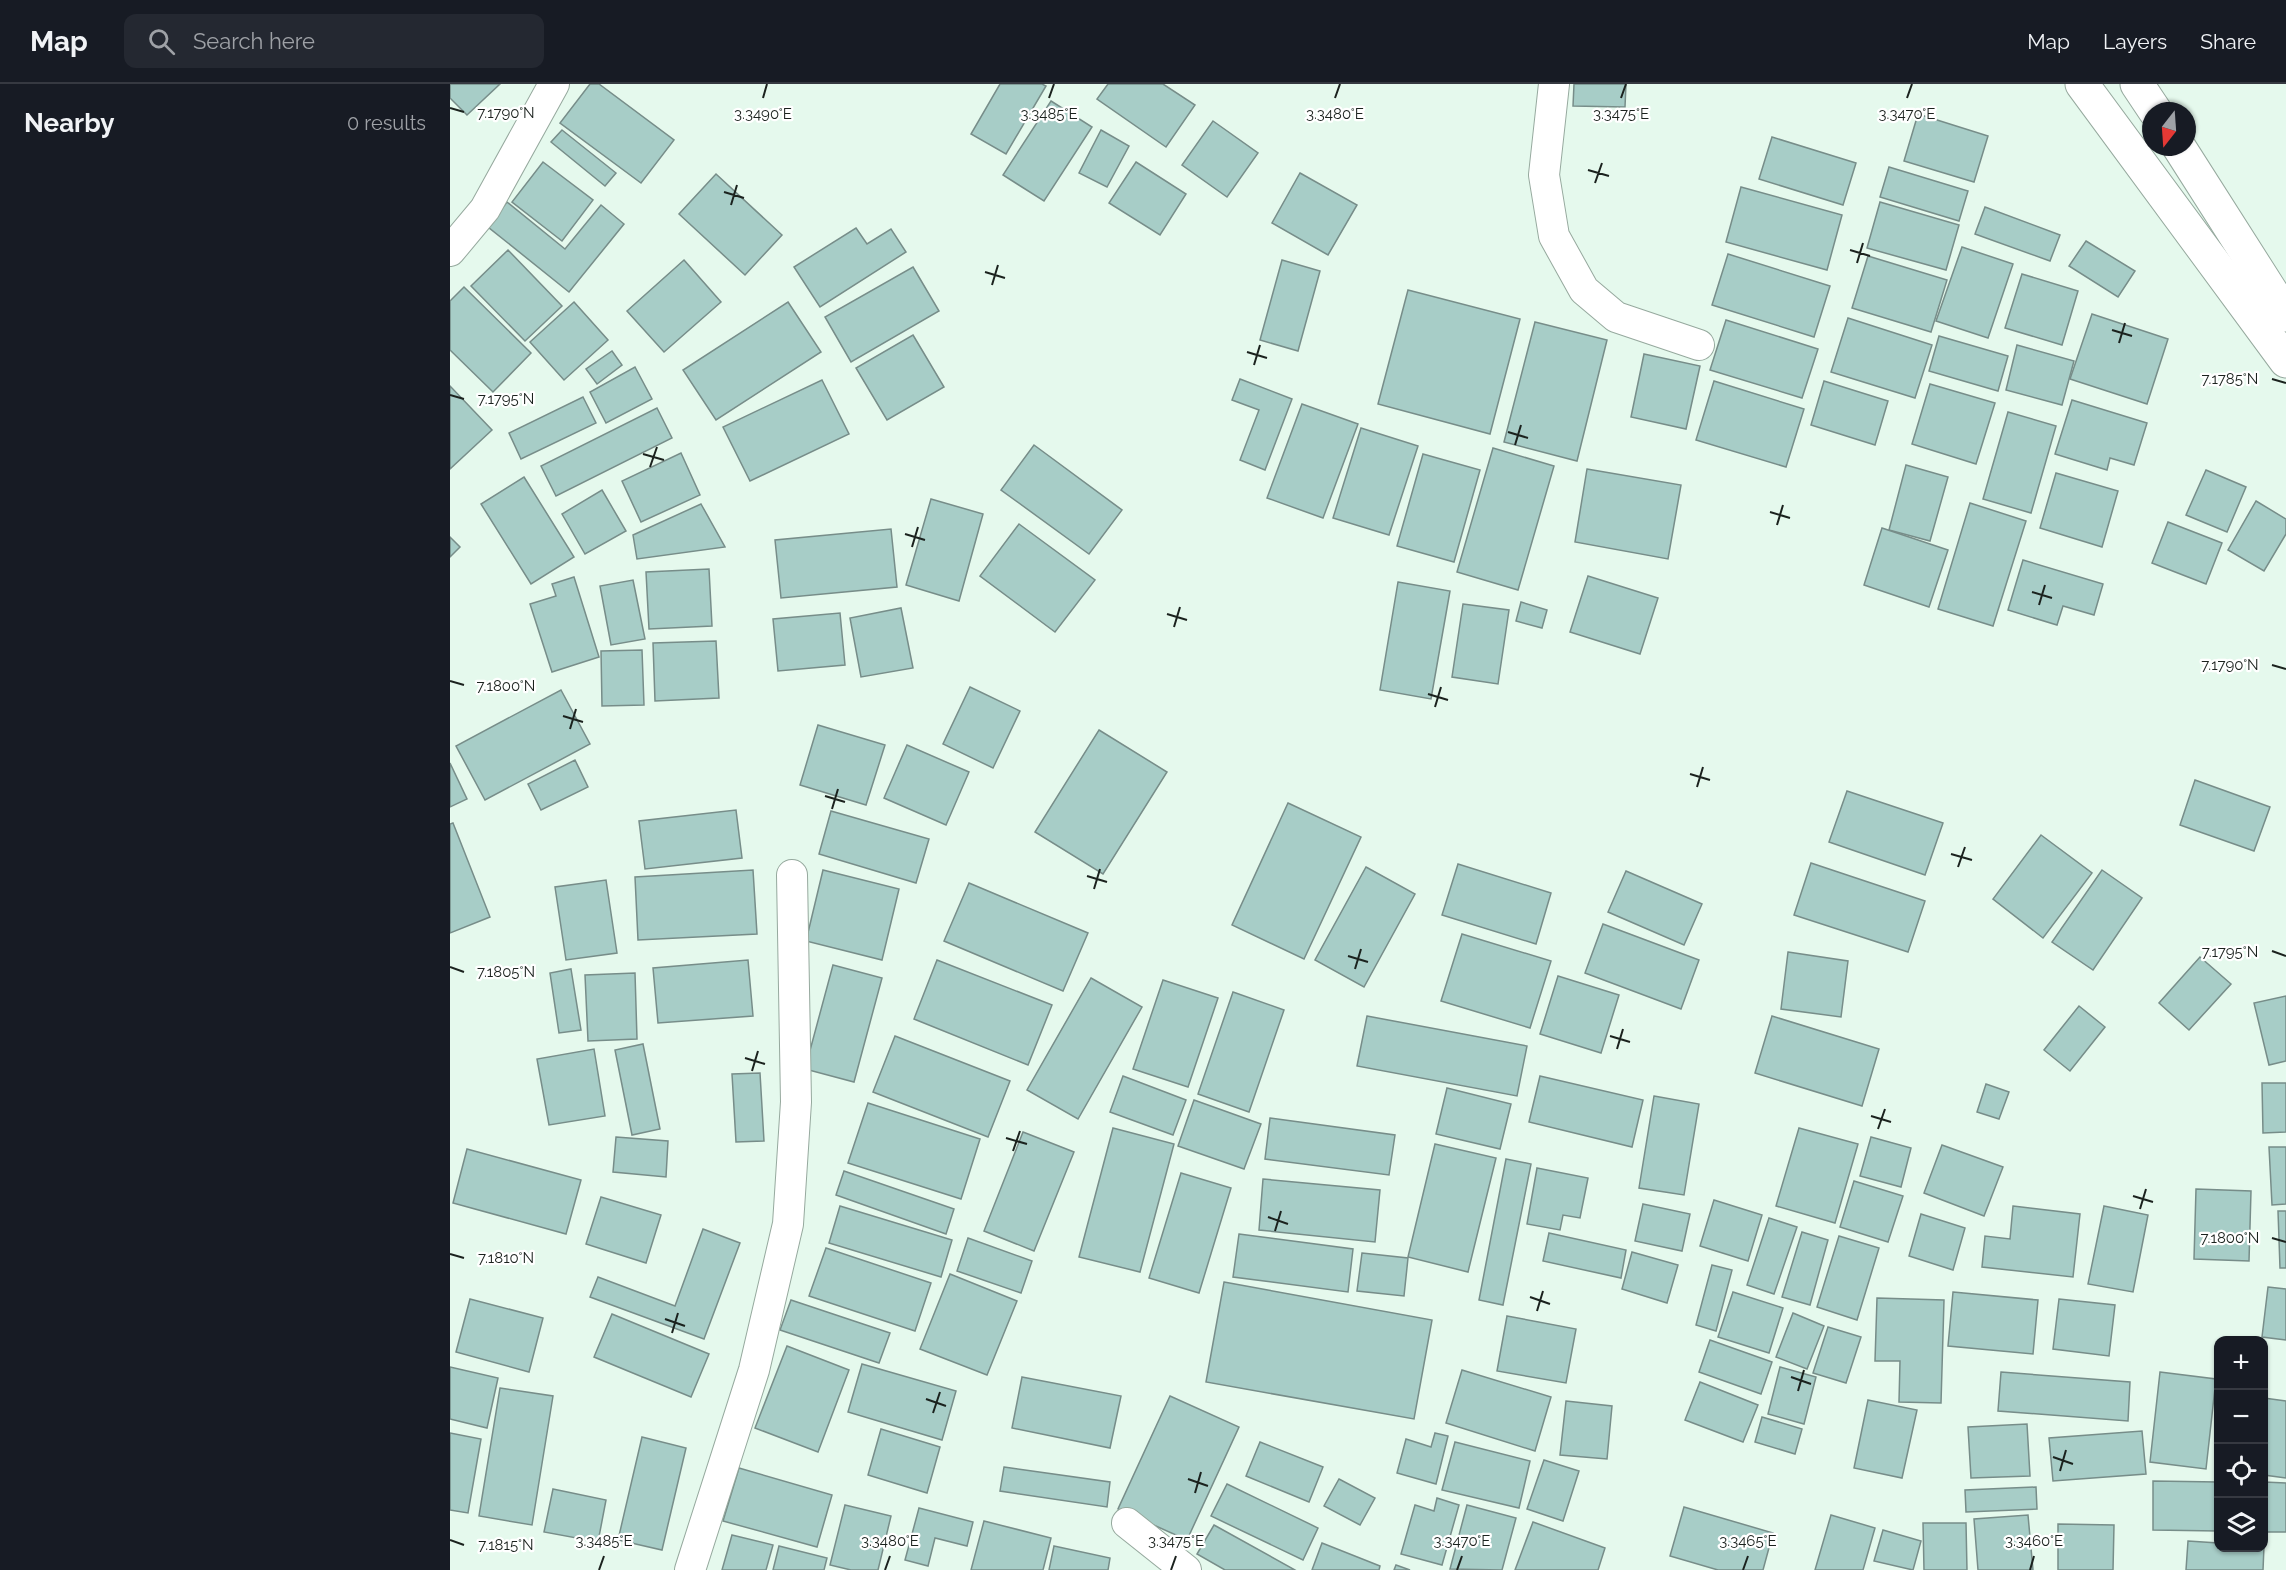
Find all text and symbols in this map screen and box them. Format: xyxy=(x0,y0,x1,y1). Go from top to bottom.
search box xyxy=(124,14,544,68)
text: Map xyxy=(30,25,88,58)
icon: search xyxy=(145,25,178,58)
text: Search here xyxy=(193,28,315,54)
text: Map xyxy=(2027,29,2070,54)
text: Layers xyxy=(2103,29,2167,54)
text: Share xyxy=(2200,29,2256,54)
north arrow xyxy=(2142,102,2196,156)
text: 7.1790°N xyxy=(477,104,535,122)
text: 3.3490°E xyxy=(734,105,792,123)
text: 3.3485°E xyxy=(1020,105,1078,123)
text: 3.3480°E xyxy=(1306,105,1364,123)
text: 3.3475°E xyxy=(1593,105,1649,123)
text: 3.3470°E xyxy=(1879,105,1935,123)
text: Nearby xyxy=(24,108,114,138)
text: 0 results xyxy=(347,111,426,135)
text: 7.1785°N xyxy=(2202,370,2258,388)
text: 7.1795°N xyxy=(478,390,534,408)
text: 7.1790°N xyxy=(2201,656,2259,674)
text: 7.1800°N xyxy=(477,677,535,695)
text: 7.1795°N xyxy=(2202,943,2258,961)
text: 7.1805°N xyxy=(477,963,535,981)
text: 7.1800°N xyxy=(2201,1229,2259,1247)
text: 7.1810°N xyxy=(478,1249,534,1267)
map controls xyxy=(2214,1336,2268,1552)
button: + xyxy=(2214,1336,2268,1390)
button: − xyxy=(2214,1390,2268,1444)
button: locate xyxy=(2214,1444,2268,1498)
button: layers xyxy=(2214,1498,2268,1552)
text: 3.3485°E xyxy=(575,1532,633,1550)
text: 3.3480°E xyxy=(861,1532,919,1550)
text: 3.3475°E xyxy=(1148,1532,1204,1550)
text: 3.3470°E xyxy=(1434,1532,1490,1550)
text: 3.3465°E xyxy=(1719,1532,1777,1550)
text: 3.3460°E xyxy=(2005,1532,2063,1550)
text: 7.1815°N xyxy=(478,1536,534,1554)

